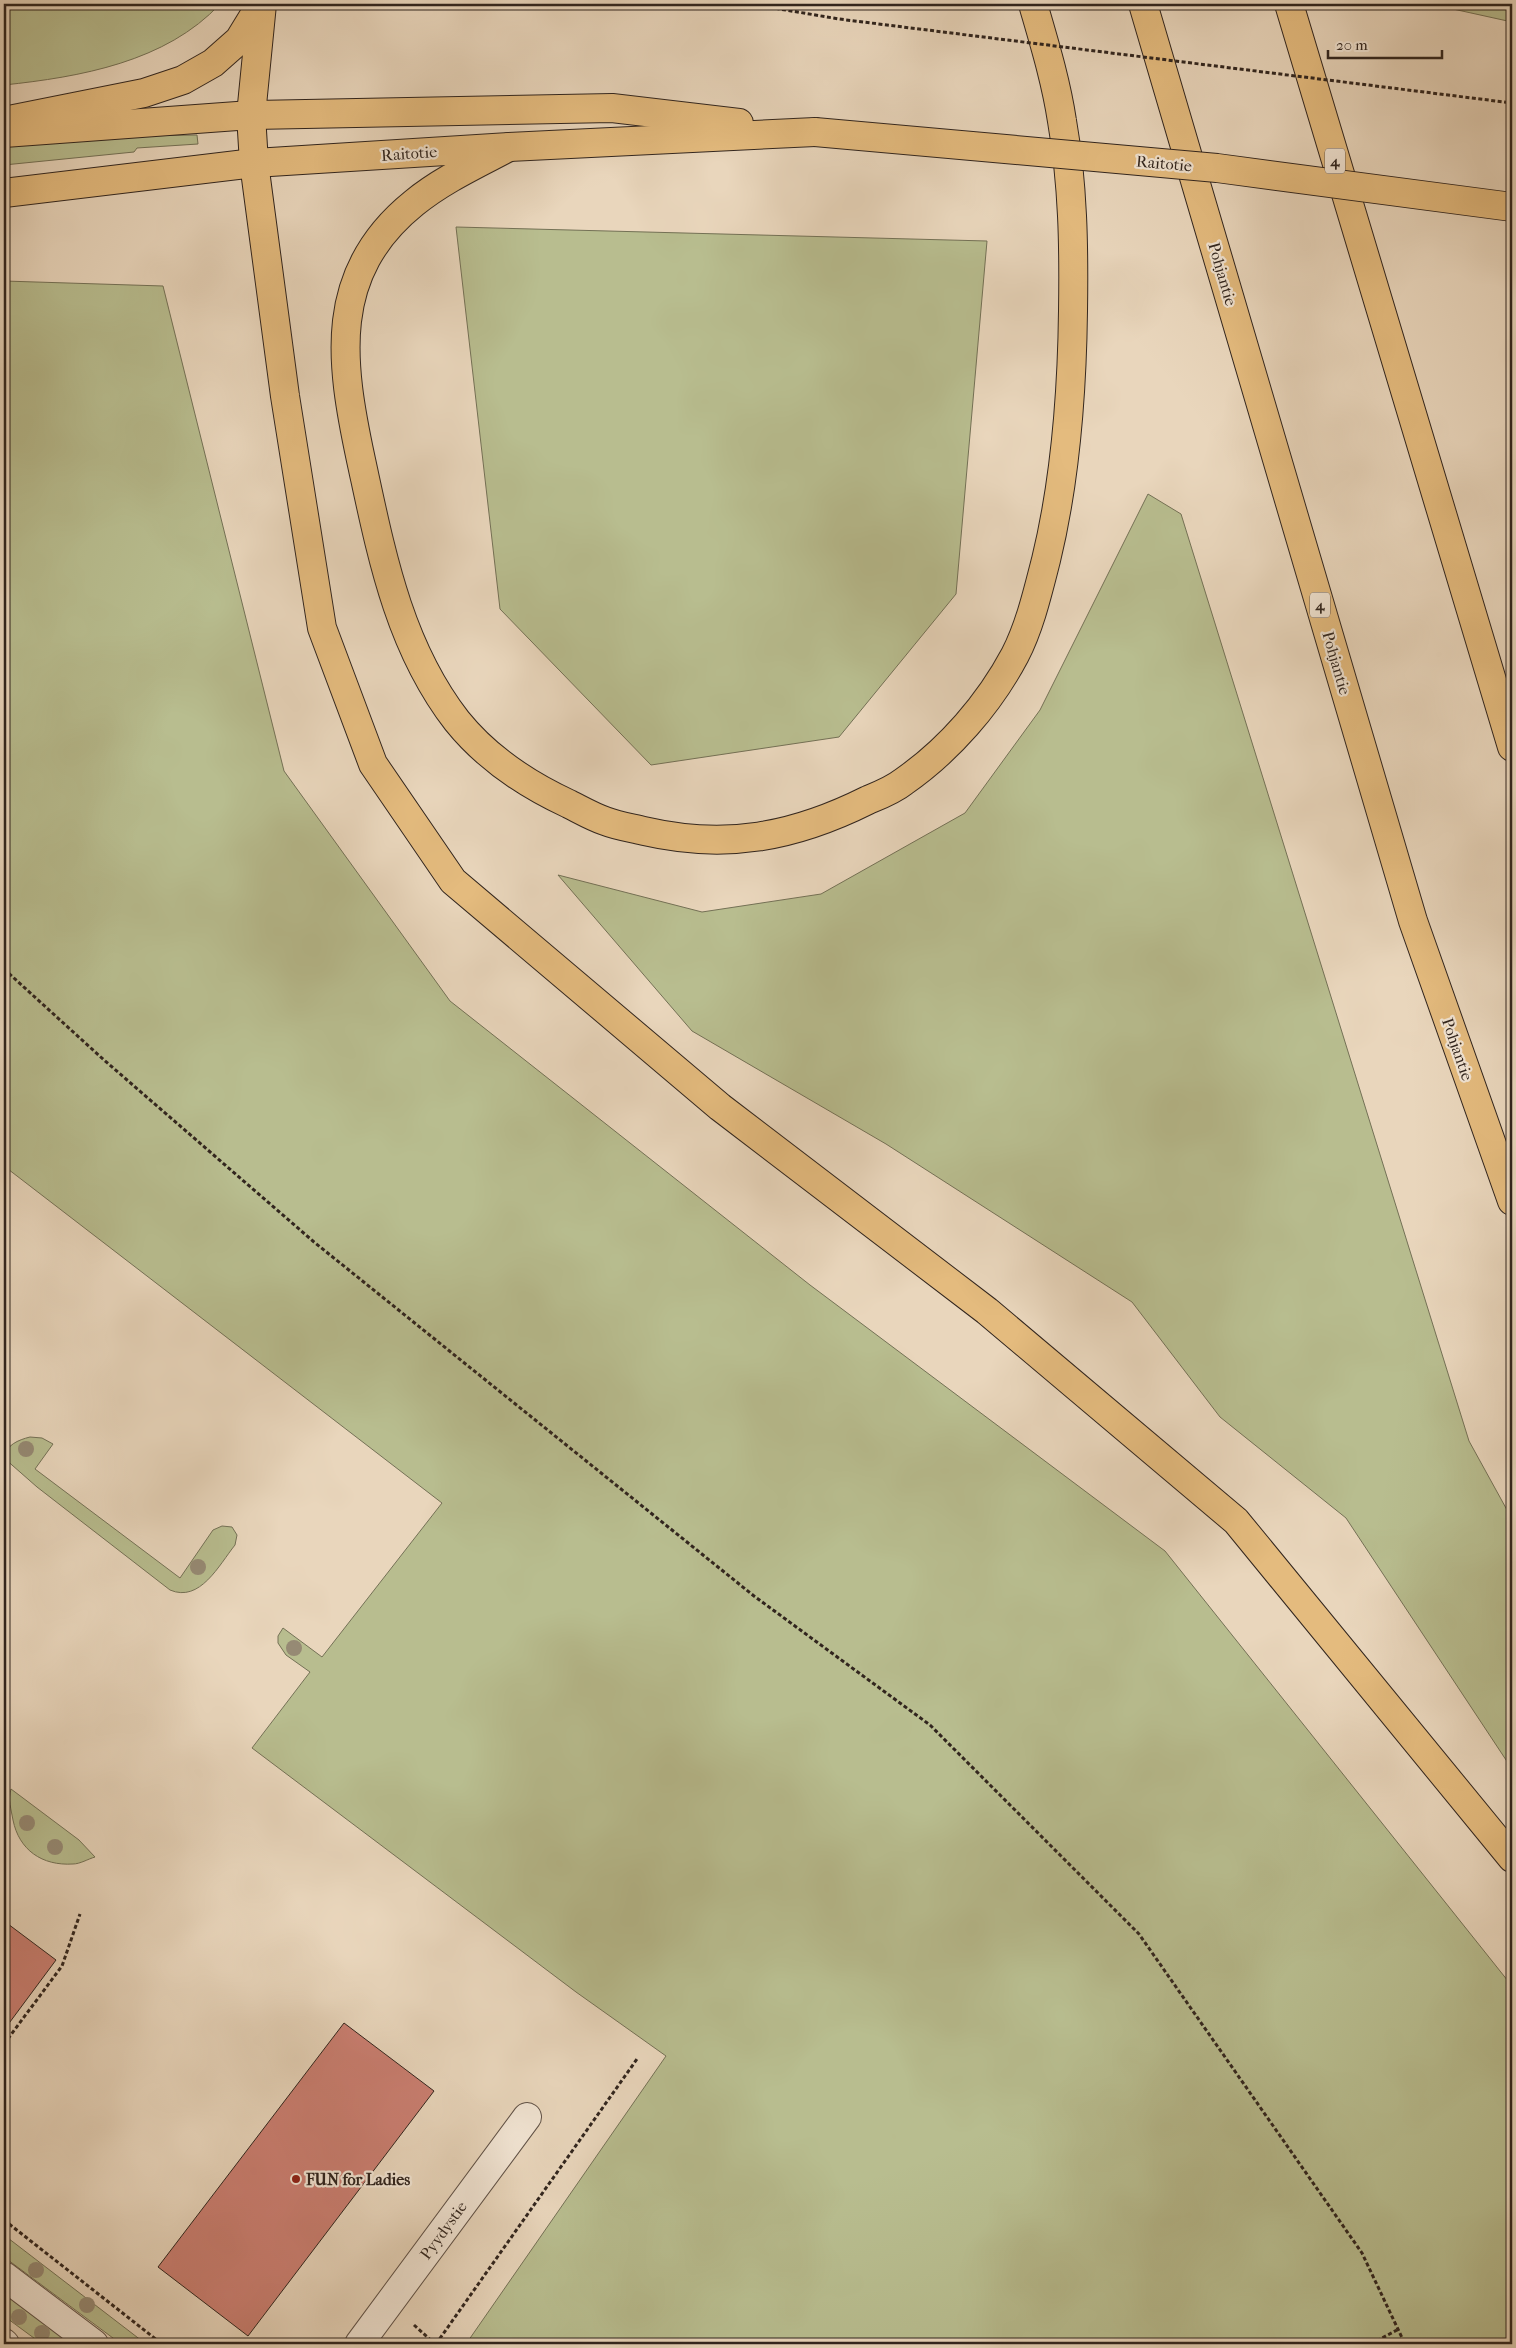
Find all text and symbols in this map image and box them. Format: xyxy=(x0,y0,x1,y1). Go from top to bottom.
scale bar xyxy=(1328,28,1442,60)
text: 20 m xyxy=(1336,36,1368,54)
street label: Raitotie xyxy=(381,142,438,165)
road number: 4 xyxy=(1325,148,1345,174)
street label: Raitotie xyxy=(1135,152,1193,175)
street label: Pohjantie xyxy=(1204,240,1241,308)
road number: 4 xyxy=(1310,592,1330,618)
street label: Pohjantie xyxy=(1318,629,1355,697)
street label: Pohjantie xyxy=(1438,1015,1477,1083)
place label: FUN for Ladies xyxy=(305,2170,410,2189)
marker: FUN for Ladies xyxy=(290,2173,302,2185)
street label: Pyydystie xyxy=(416,2197,471,2263)

